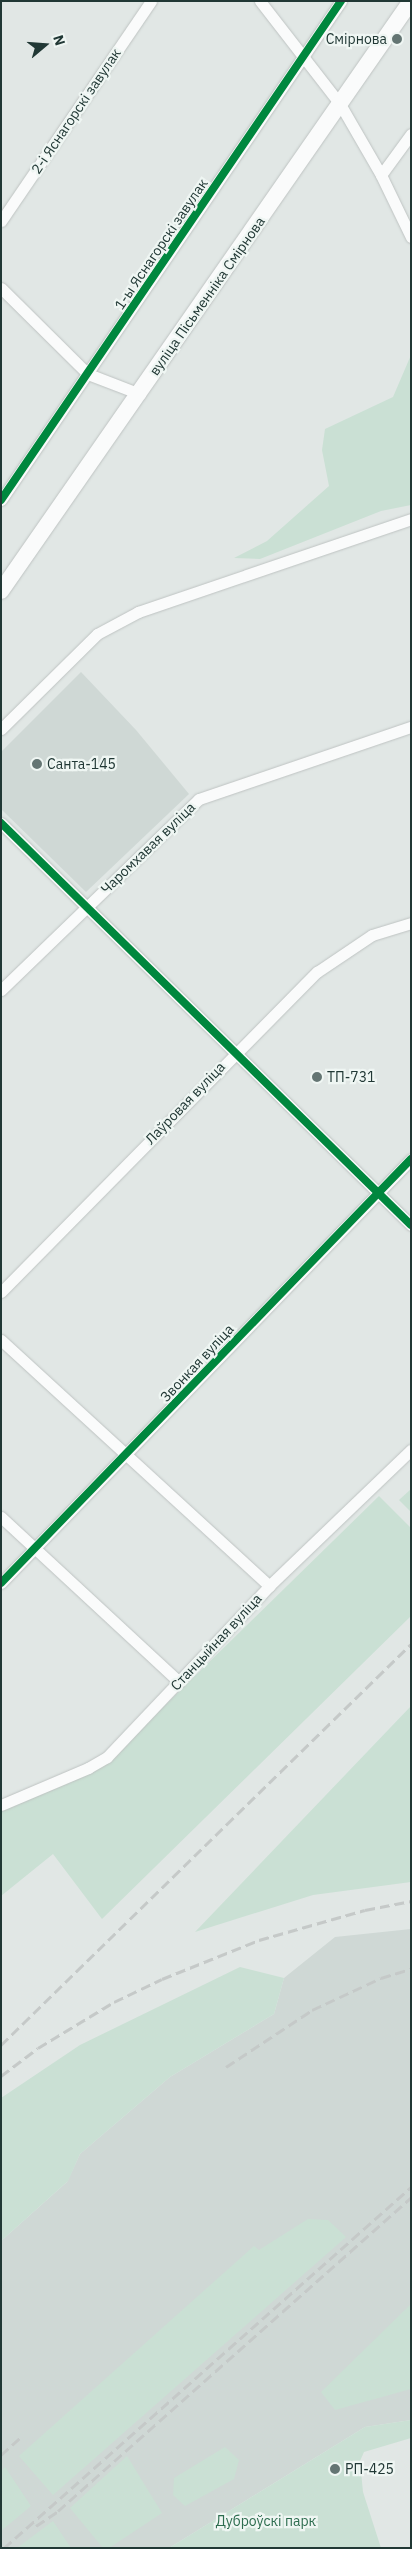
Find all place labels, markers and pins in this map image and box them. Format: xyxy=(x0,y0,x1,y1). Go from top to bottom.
place label: Смірнова xyxy=(326,31,387,47)
marker: Смірнова xyxy=(391,33,403,45)
place label: Санта-145 xyxy=(47,756,116,772)
marker: Санта-145 xyxy=(31,758,43,770)
place label: ТП-731 xyxy=(327,1069,375,1085)
marker: ТП-731 xyxy=(311,1071,323,1083)
place label: РП-425 xyxy=(345,2461,394,2477)
marker: РП-425 xyxy=(329,2463,341,2475)

